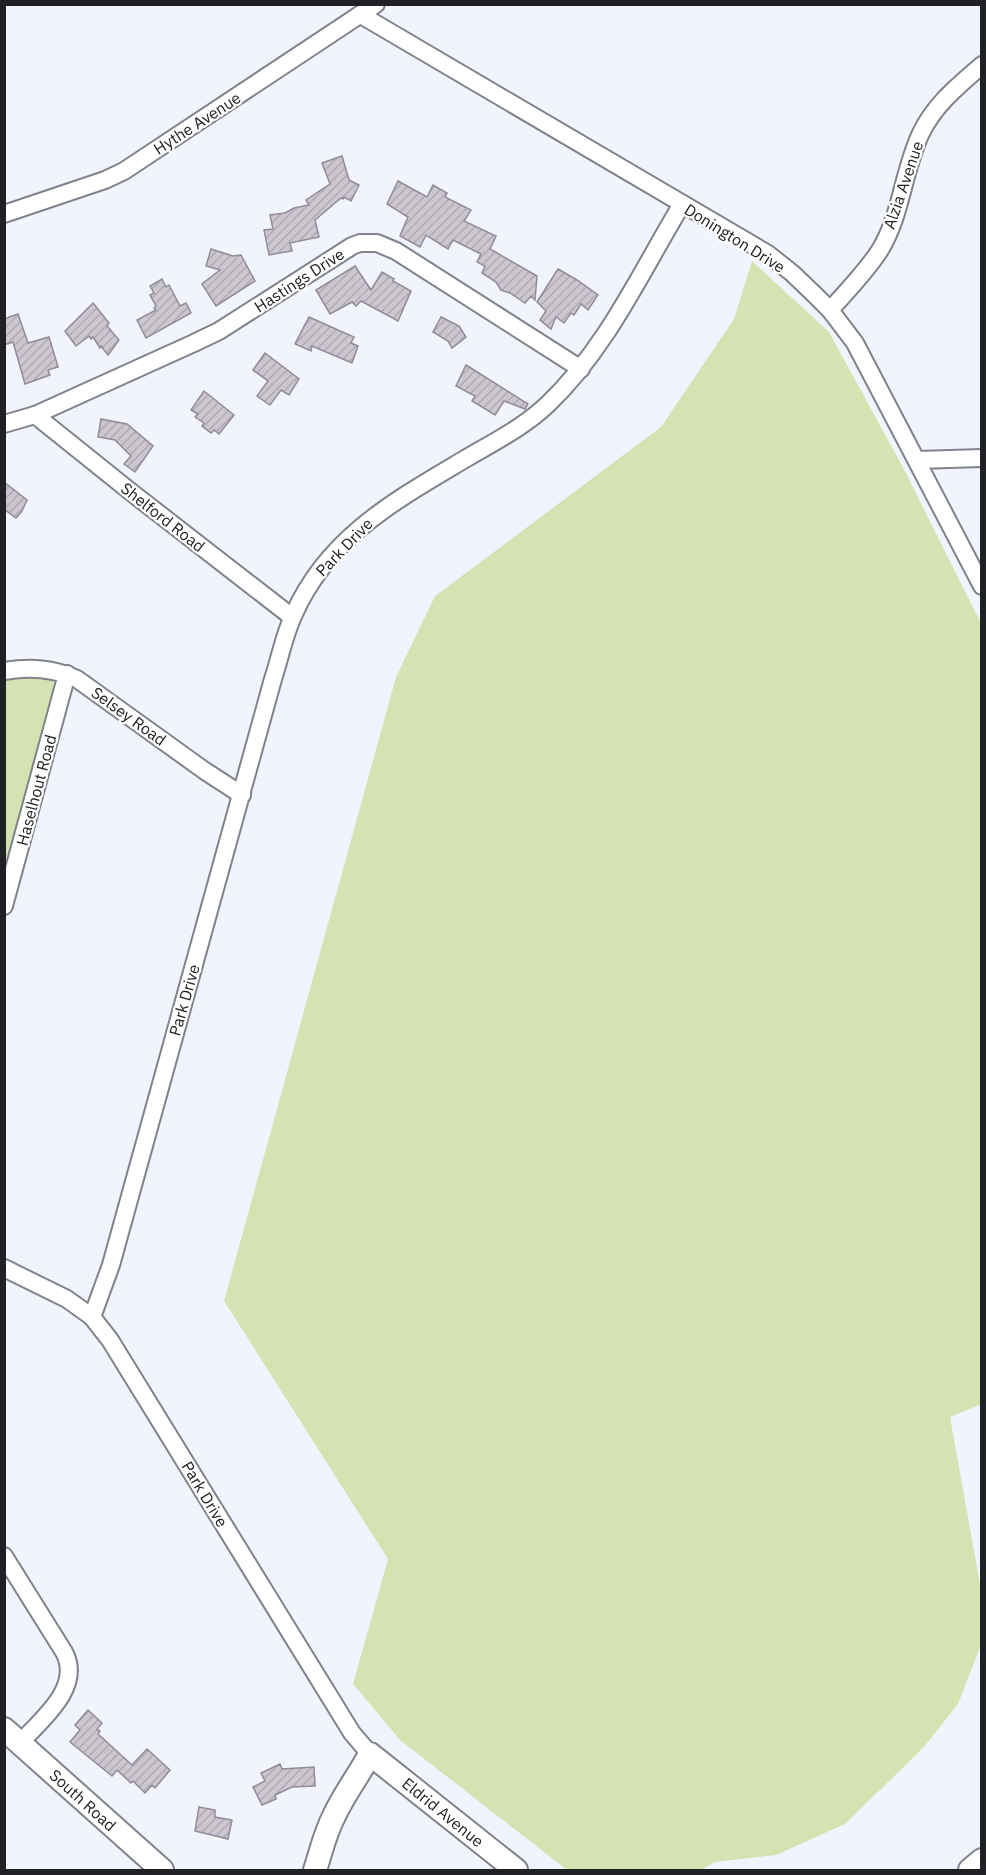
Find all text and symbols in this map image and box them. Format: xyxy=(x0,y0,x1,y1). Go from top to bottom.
street label: Hythe Avenue xyxy=(150,87,245,159)
street label: Alzia Avenue xyxy=(879,138,927,232)
street label: Donington Drive xyxy=(681,199,789,277)
street label: Hastings Drive xyxy=(250,243,348,317)
street label: Shelford Road xyxy=(117,478,209,556)
street label: Park Drive xyxy=(311,514,377,580)
street label: Selsey Road xyxy=(88,682,170,750)
street label: Haselhout Road xyxy=(12,732,60,848)
street label: Park Drive xyxy=(164,962,204,1038)
street label: Park Drive xyxy=(178,1457,233,1531)
street label: South Road xyxy=(46,1765,120,1835)
street label: Eldrid Avenue xyxy=(398,1773,488,1851)

